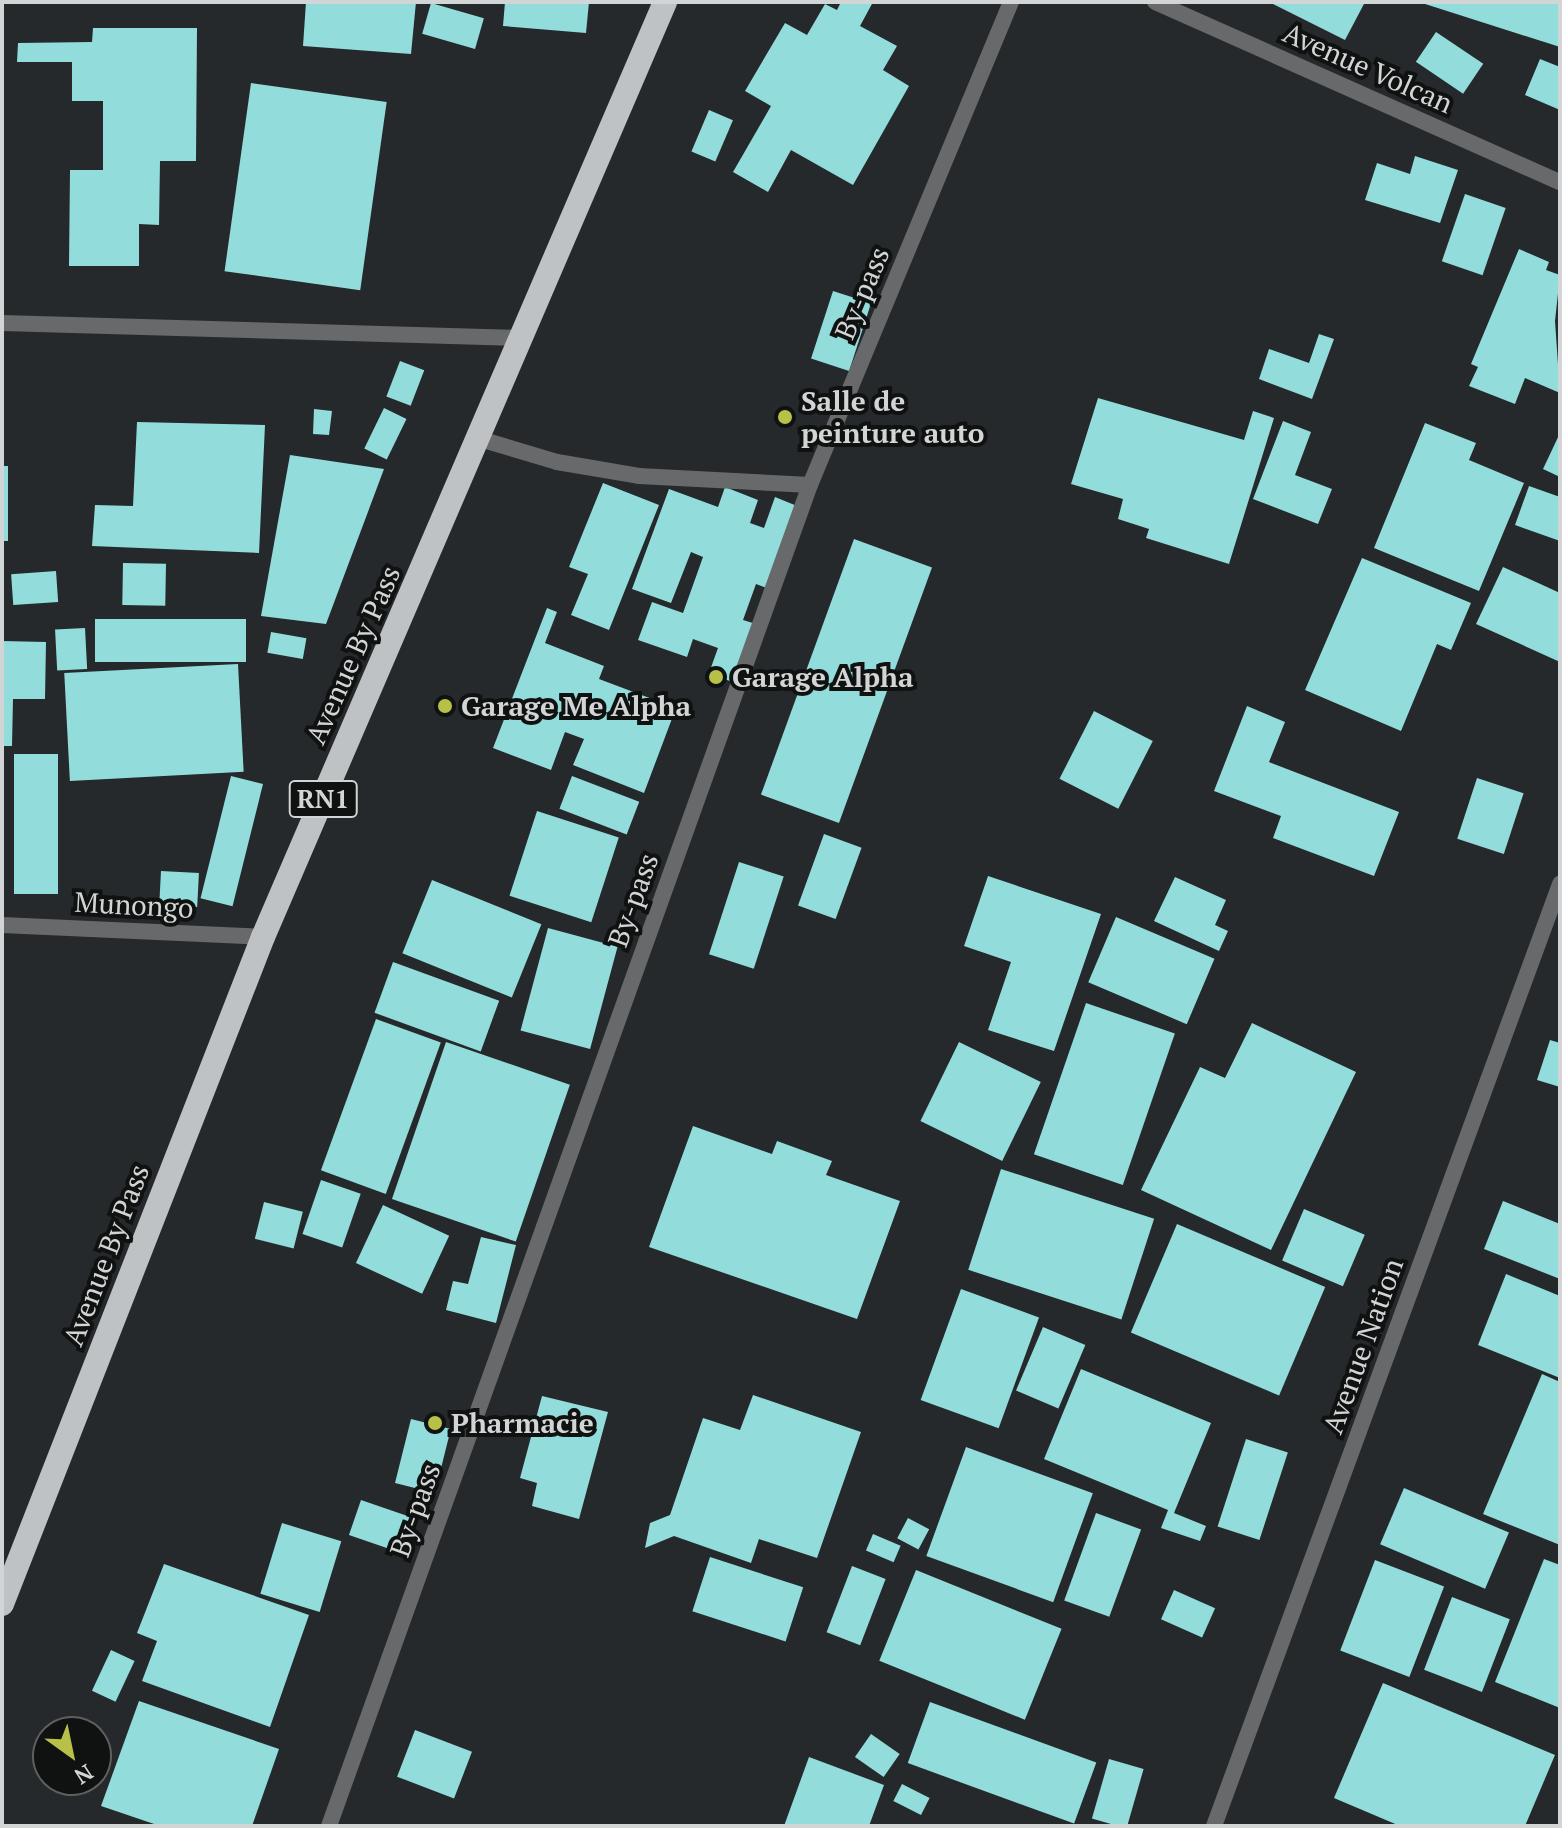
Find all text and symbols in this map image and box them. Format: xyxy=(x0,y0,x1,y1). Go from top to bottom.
street label: Avenue Volcan xyxy=(1278,15,1458,121)
street label: By-pass xyxy=(828,242,896,344)
place label: Salle de peinture auto xyxy=(801,384,984,450)
marker: Salle de peinture auto xyxy=(776,408,794,426)
street label: Avenue By Pass xyxy=(299,561,407,749)
place label: Garage Alpha xyxy=(732,660,914,694)
marker: Garage Alpha xyxy=(707,668,725,686)
place label: Garage Me Alpha xyxy=(461,689,691,723)
marker: Garage Me Alpha xyxy=(436,697,454,715)
road number: RN1 xyxy=(287,777,359,821)
street label: By-pass xyxy=(601,849,665,951)
street label: Munongo xyxy=(74,885,194,925)
street label: Avenue By Pass xyxy=(56,1160,156,1350)
street label: Avenue Nation xyxy=(1316,1254,1410,1438)
place label: Pharmacie xyxy=(451,1406,594,1440)
marker: Pharmacie xyxy=(426,1414,444,1432)
street label: By-pass xyxy=(383,1459,447,1561)
north arrow xyxy=(32,1716,112,1796)
text: N xyxy=(69,1758,99,1792)

